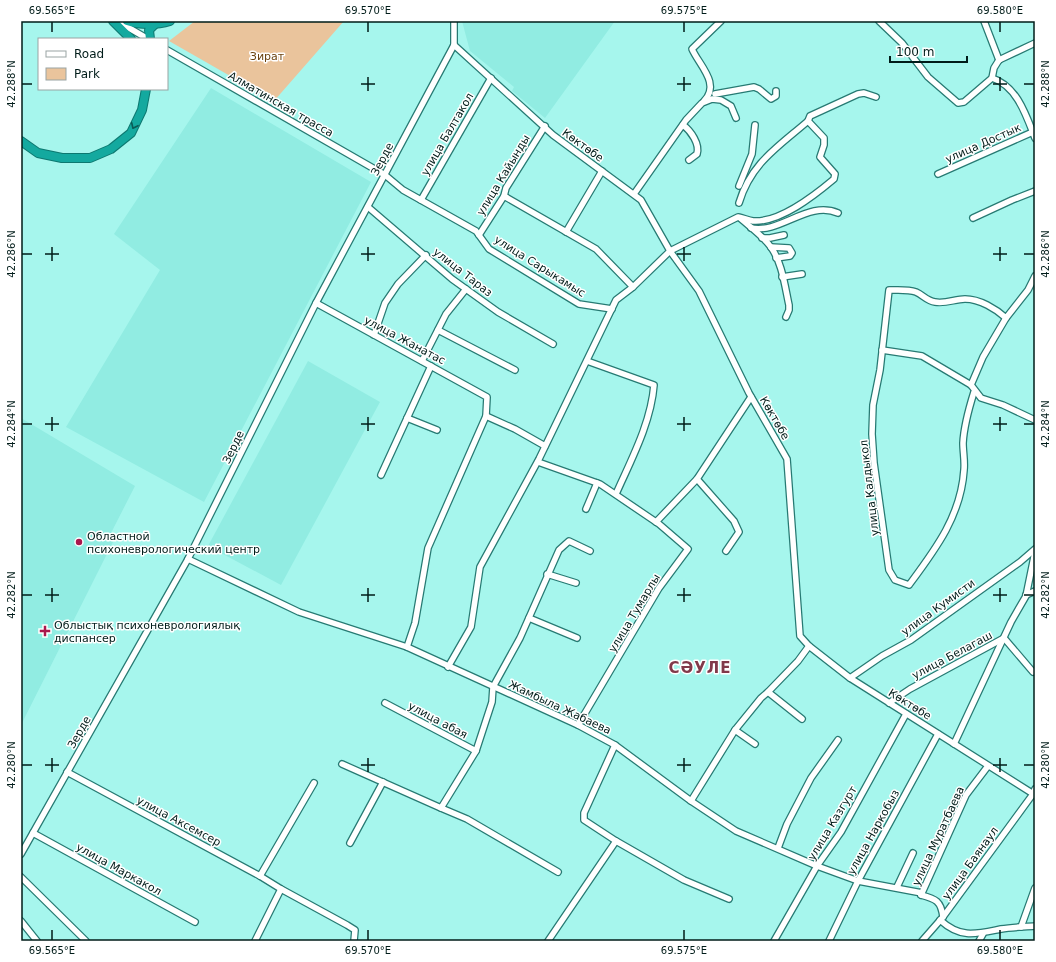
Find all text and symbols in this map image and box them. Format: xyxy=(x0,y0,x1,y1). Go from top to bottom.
text: 69.565°E xyxy=(29,5,75,16)
text: 69.570°E xyxy=(345,5,391,16)
text: 69.575°E xyxy=(661,5,707,16)
text: 69.580°E xyxy=(977,5,1023,16)
legend xyxy=(38,38,168,90)
scale bar xyxy=(890,38,967,64)
text: 100 m xyxy=(896,45,934,59)
text: Road xyxy=(74,47,104,61)
park label: Зират xyxy=(250,50,285,63)
text: 42.288°N xyxy=(6,60,17,108)
text: 42.288°N xyxy=(1040,60,1051,108)
text: Park xyxy=(74,67,100,81)
street label: Алматинская трасса xyxy=(226,69,335,140)
street label: улица Балтакол xyxy=(418,91,476,178)
street label: улица Достык xyxy=(943,121,1023,166)
one-way arrow xyxy=(131,122,139,129)
street label: Көктөбе xyxy=(560,126,606,165)
street label: улица Кайынды xyxy=(474,132,533,218)
street label: Зерде xyxy=(368,140,397,178)
text: 42.286°N xyxy=(6,230,17,278)
text: 42.286°N xyxy=(1040,230,1051,278)
street label: улица Сарыкамыс xyxy=(492,233,588,300)
street label: улица Тараз xyxy=(431,245,495,300)
street label: улица Жанатас xyxy=(362,314,448,367)
street label: Көктөбе xyxy=(757,394,792,442)
text: 42.284°N xyxy=(6,400,17,448)
text: 42.284°N xyxy=(1040,400,1051,448)
street label: Зерде xyxy=(220,428,247,466)
street label: улица Калдыкол xyxy=(857,439,882,537)
place label: Областной психоневрологический центр xyxy=(87,530,260,556)
marker: Областной психоневрологический центр xyxy=(74,537,84,547)
text: 42.282°N xyxy=(6,571,17,619)
text: 42.282°N xyxy=(1040,571,1051,619)
street label: улица Тумарлы xyxy=(606,572,663,655)
street label: улица Кумисти xyxy=(899,576,978,638)
place label: Облыстық психоневрологиялық диспансер xyxy=(54,619,240,645)
marker: Облыстық психоневрологиялық диспансер xyxy=(39,625,51,637)
street label: улица Белагаш xyxy=(910,629,995,682)
district label: СӘУЛЕ xyxy=(668,659,732,677)
street label: Жамбыла Жабаева xyxy=(506,678,613,737)
street label: Көктөбе xyxy=(886,686,934,723)
street label: улица абая xyxy=(406,699,470,742)
street label: Зерде xyxy=(65,714,94,751)
text: 42.280°N xyxy=(6,741,17,789)
text: 42.280°N xyxy=(1040,741,1051,789)
street label: улица Казгурт xyxy=(805,783,860,863)
street label: улица Муратбаева xyxy=(910,784,967,888)
street label: улица Наркобыз xyxy=(845,787,902,877)
street label: улица Аксемсер xyxy=(134,794,223,849)
street label: улица Баянаул xyxy=(940,824,1001,902)
street label: улица Маркакол xyxy=(74,841,164,898)
text: 69.565°E xyxy=(29,945,75,956)
text: 69.570°E xyxy=(345,945,391,956)
text: 69.575°E xyxy=(661,945,707,956)
text: 69.580°E xyxy=(977,945,1023,956)

